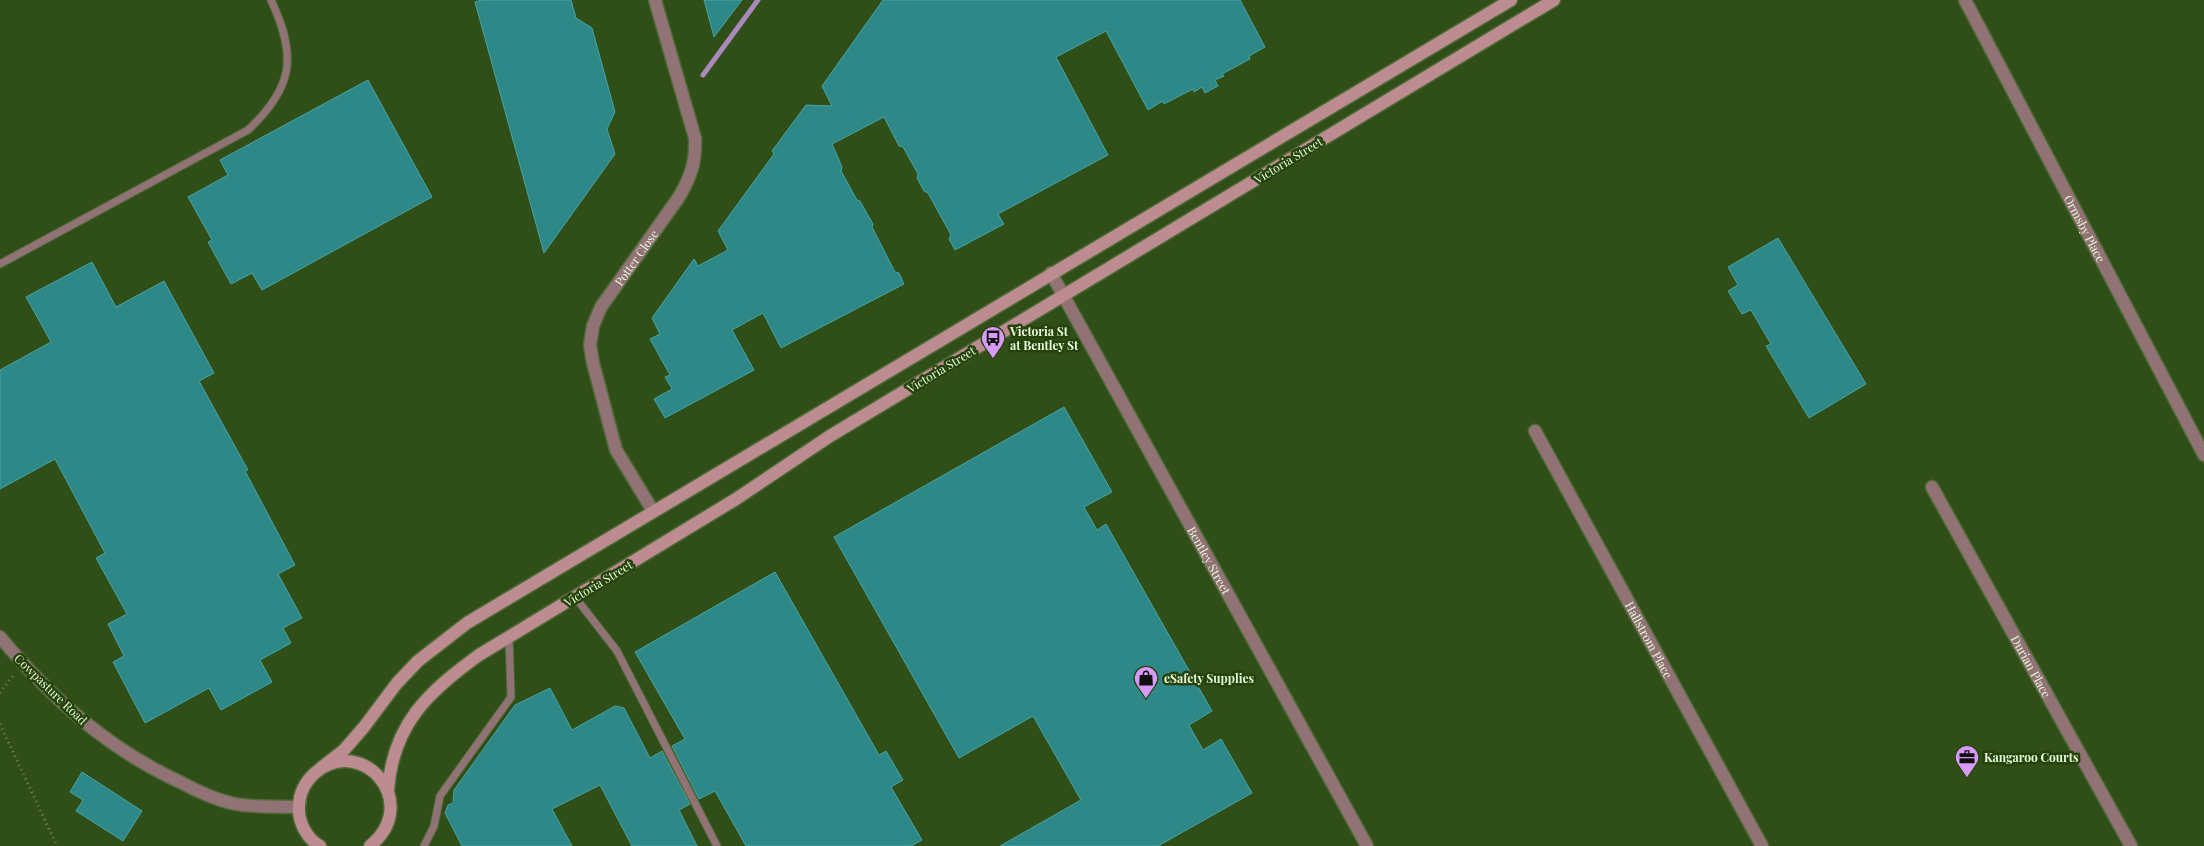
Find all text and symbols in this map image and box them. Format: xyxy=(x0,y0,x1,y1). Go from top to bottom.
street label: Victoria Street xyxy=(1250,133,1326,187)
street label: Ormsby Place xyxy=(2061,192,2109,265)
street label: Potter Close xyxy=(611,226,661,289)
place label: Victoria St at Bentley St xyxy=(1009,323,1079,353)
bus stop icon: Victoria St at Bentley St xyxy=(980,325,1006,359)
street label: Victoria Street xyxy=(903,342,979,396)
street label: Bentley Street xyxy=(1184,523,1235,598)
street label: Victoria Street xyxy=(560,556,636,610)
street label: Hallstrom Place xyxy=(1622,599,1677,681)
street label: Durian Place xyxy=(2008,632,2055,700)
street label: Cowpasture Road xyxy=(11,650,91,728)
shop icon: eSafety Supplies xyxy=(1133,665,1159,699)
place label: eSafety Supplies xyxy=(1164,670,1254,686)
office icon: Kangaroo Courts xyxy=(1954,744,1980,778)
place label: Kangaroo Courts xyxy=(1984,749,2079,765)

